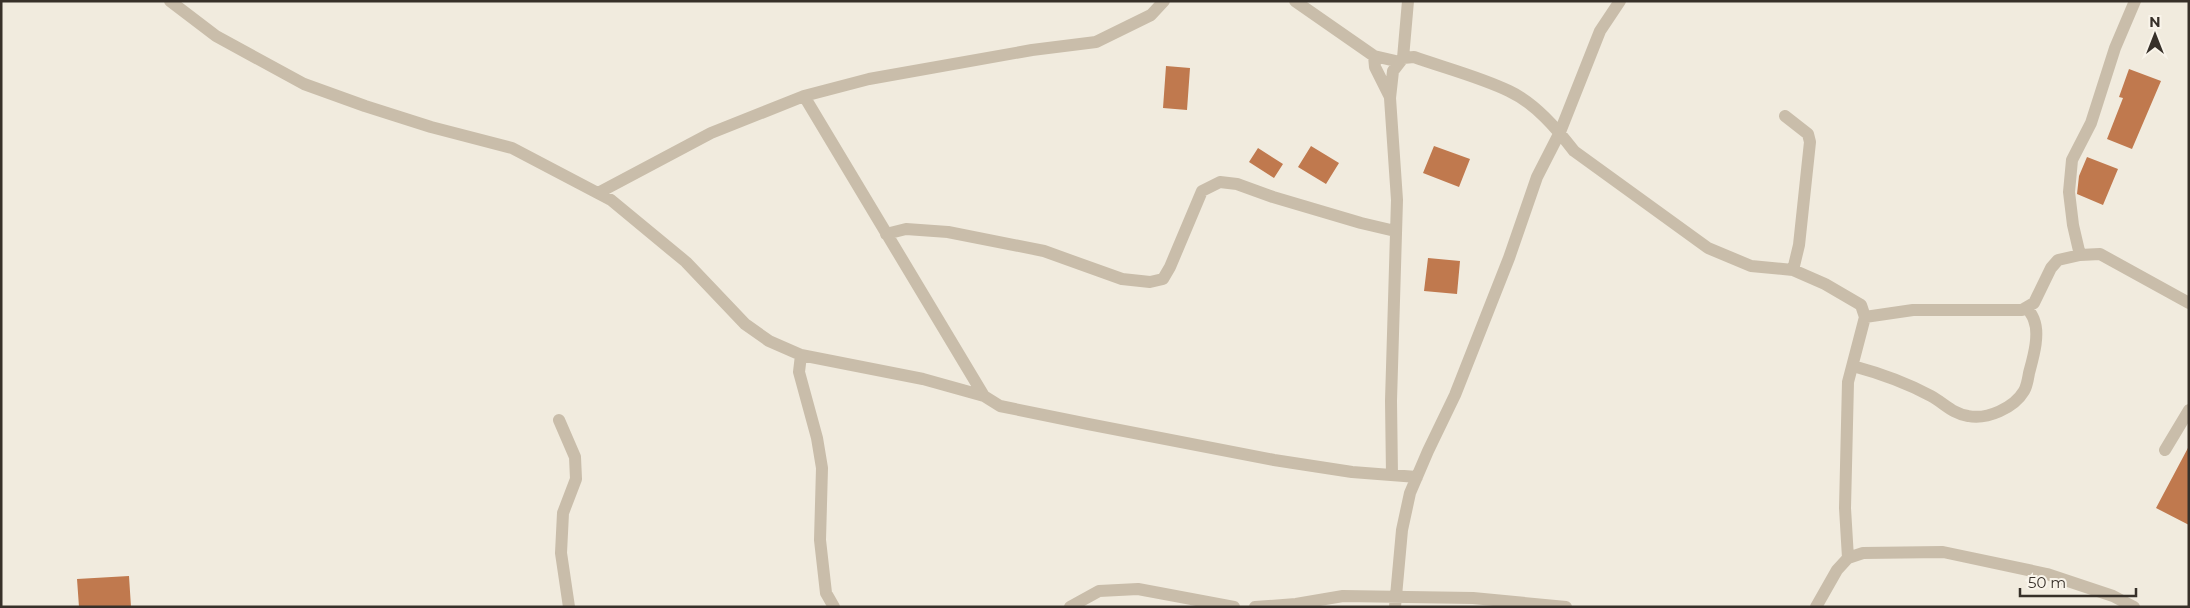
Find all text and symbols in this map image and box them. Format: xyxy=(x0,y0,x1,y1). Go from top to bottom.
north arrow xyxy=(2130,10,2180,60)
text: N xyxy=(2149,13,2161,31)
scale bar xyxy=(2020,566,2136,598)
text: 50 m xyxy=(2028,573,2066,592)

